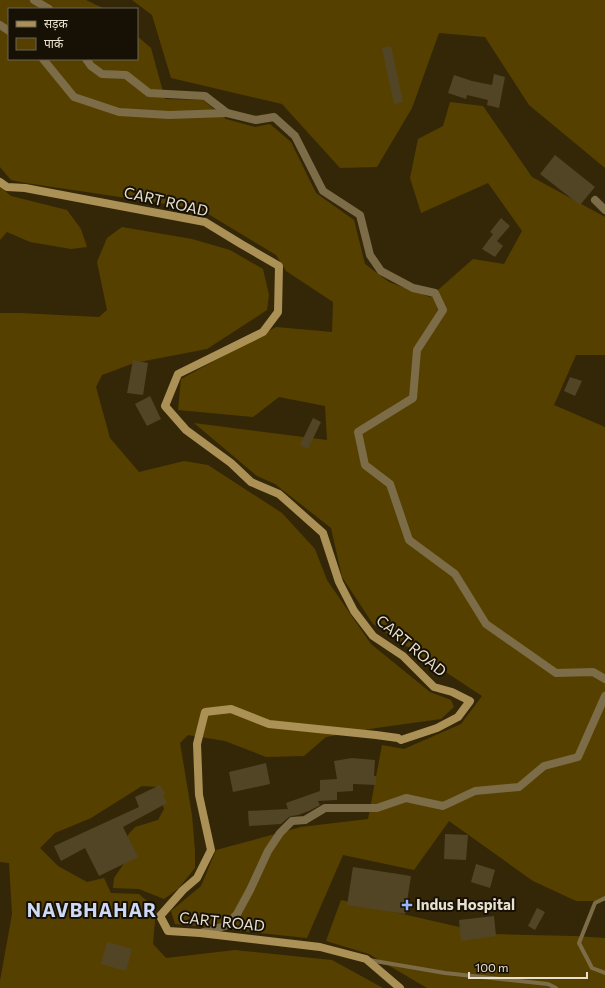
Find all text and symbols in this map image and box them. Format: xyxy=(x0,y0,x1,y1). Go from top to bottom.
legend xyxy=(8,8,138,60)
text: सड़क xyxy=(44,16,69,31)
text: पार्क xyxy=(44,36,64,50)
street label: CART ROAD xyxy=(122,183,210,219)
street label: CART ROAD xyxy=(373,611,450,680)
place label: Indus Hospital xyxy=(416,895,515,913)
district label: NAVBHAHAR xyxy=(27,898,157,921)
marker: Indus Hospital xyxy=(401,899,413,911)
street label: CART ROAD xyxy=(178,908,266,934)
scale bar xyxy=(469,954,587,980)
text: 100 m xyxy=(475,960,509,974)

